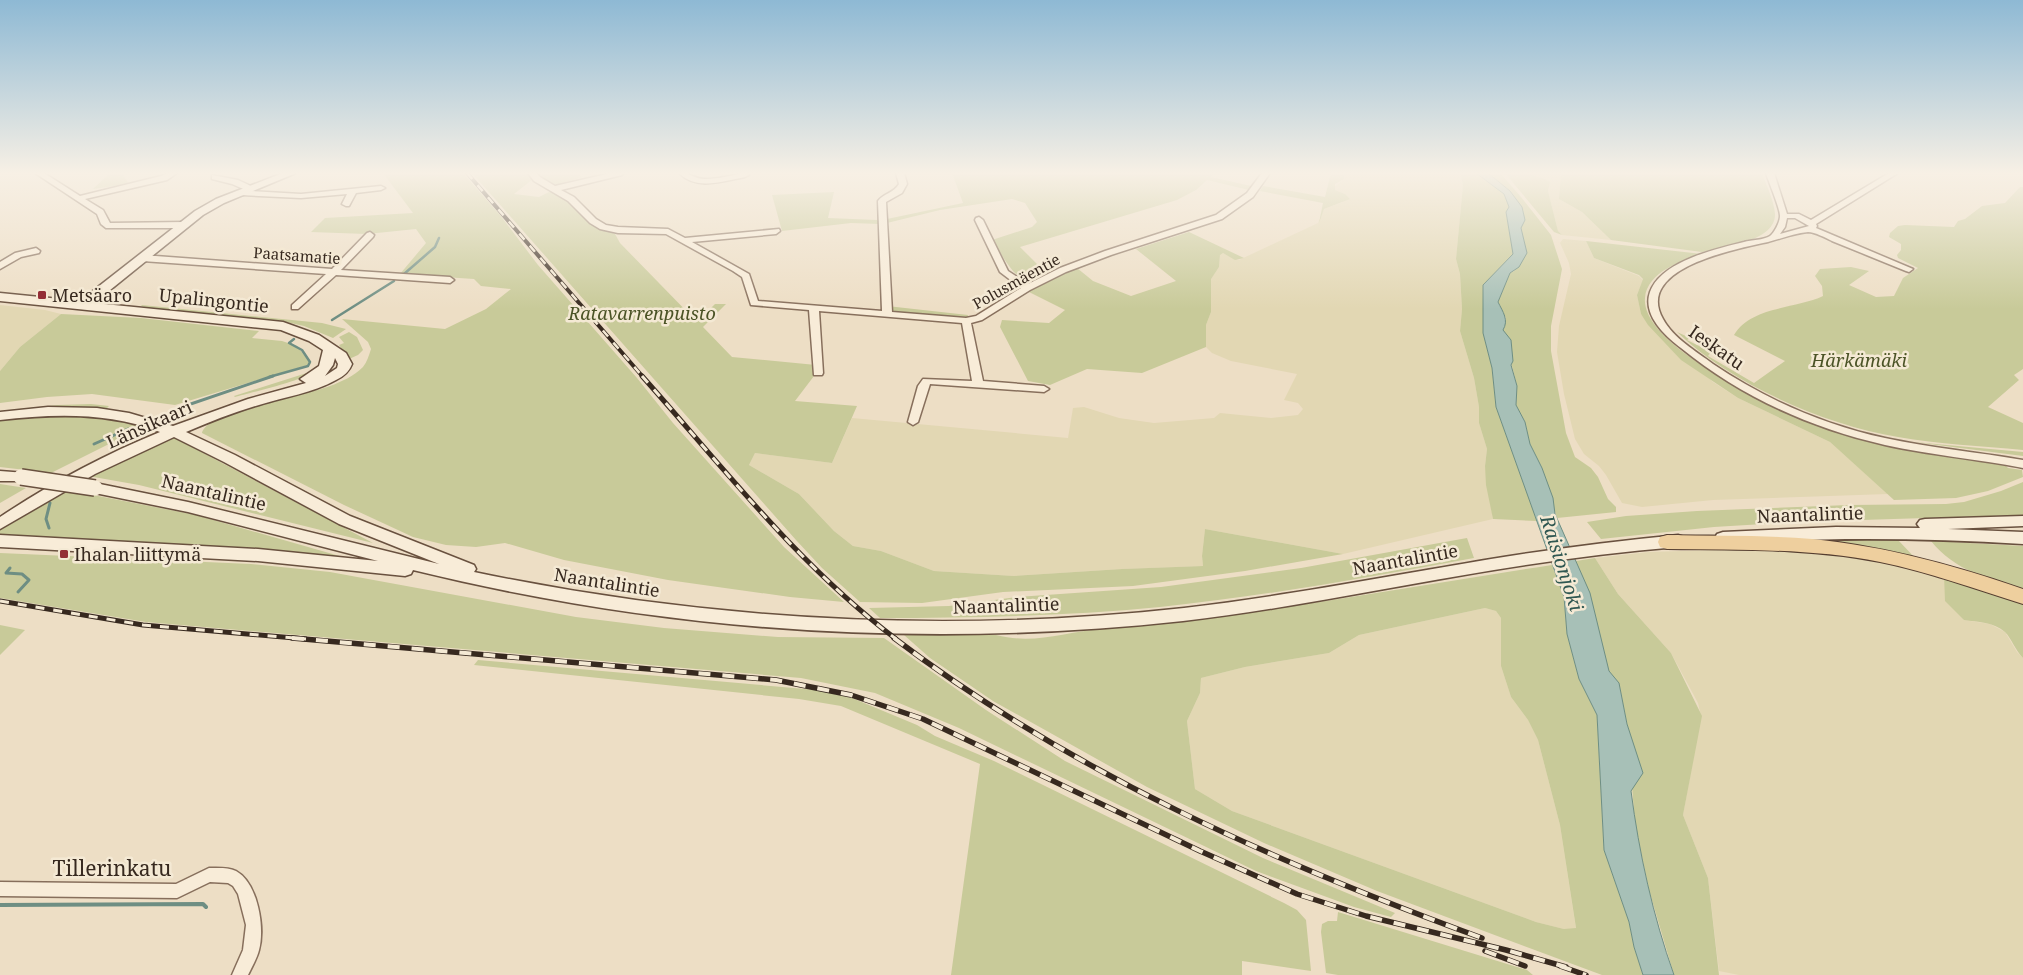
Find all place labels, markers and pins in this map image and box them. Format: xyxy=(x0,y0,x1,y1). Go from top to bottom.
place label: Metsäaro xyxy=(52,283,132,307)
marker: Metsäaro xyxy=(36,289,48,301)
place label: Ihalan liittymä xyxy=(74,542,201,566)
marker: Ihalan liittymä xyxy=(58,548,70,560)

